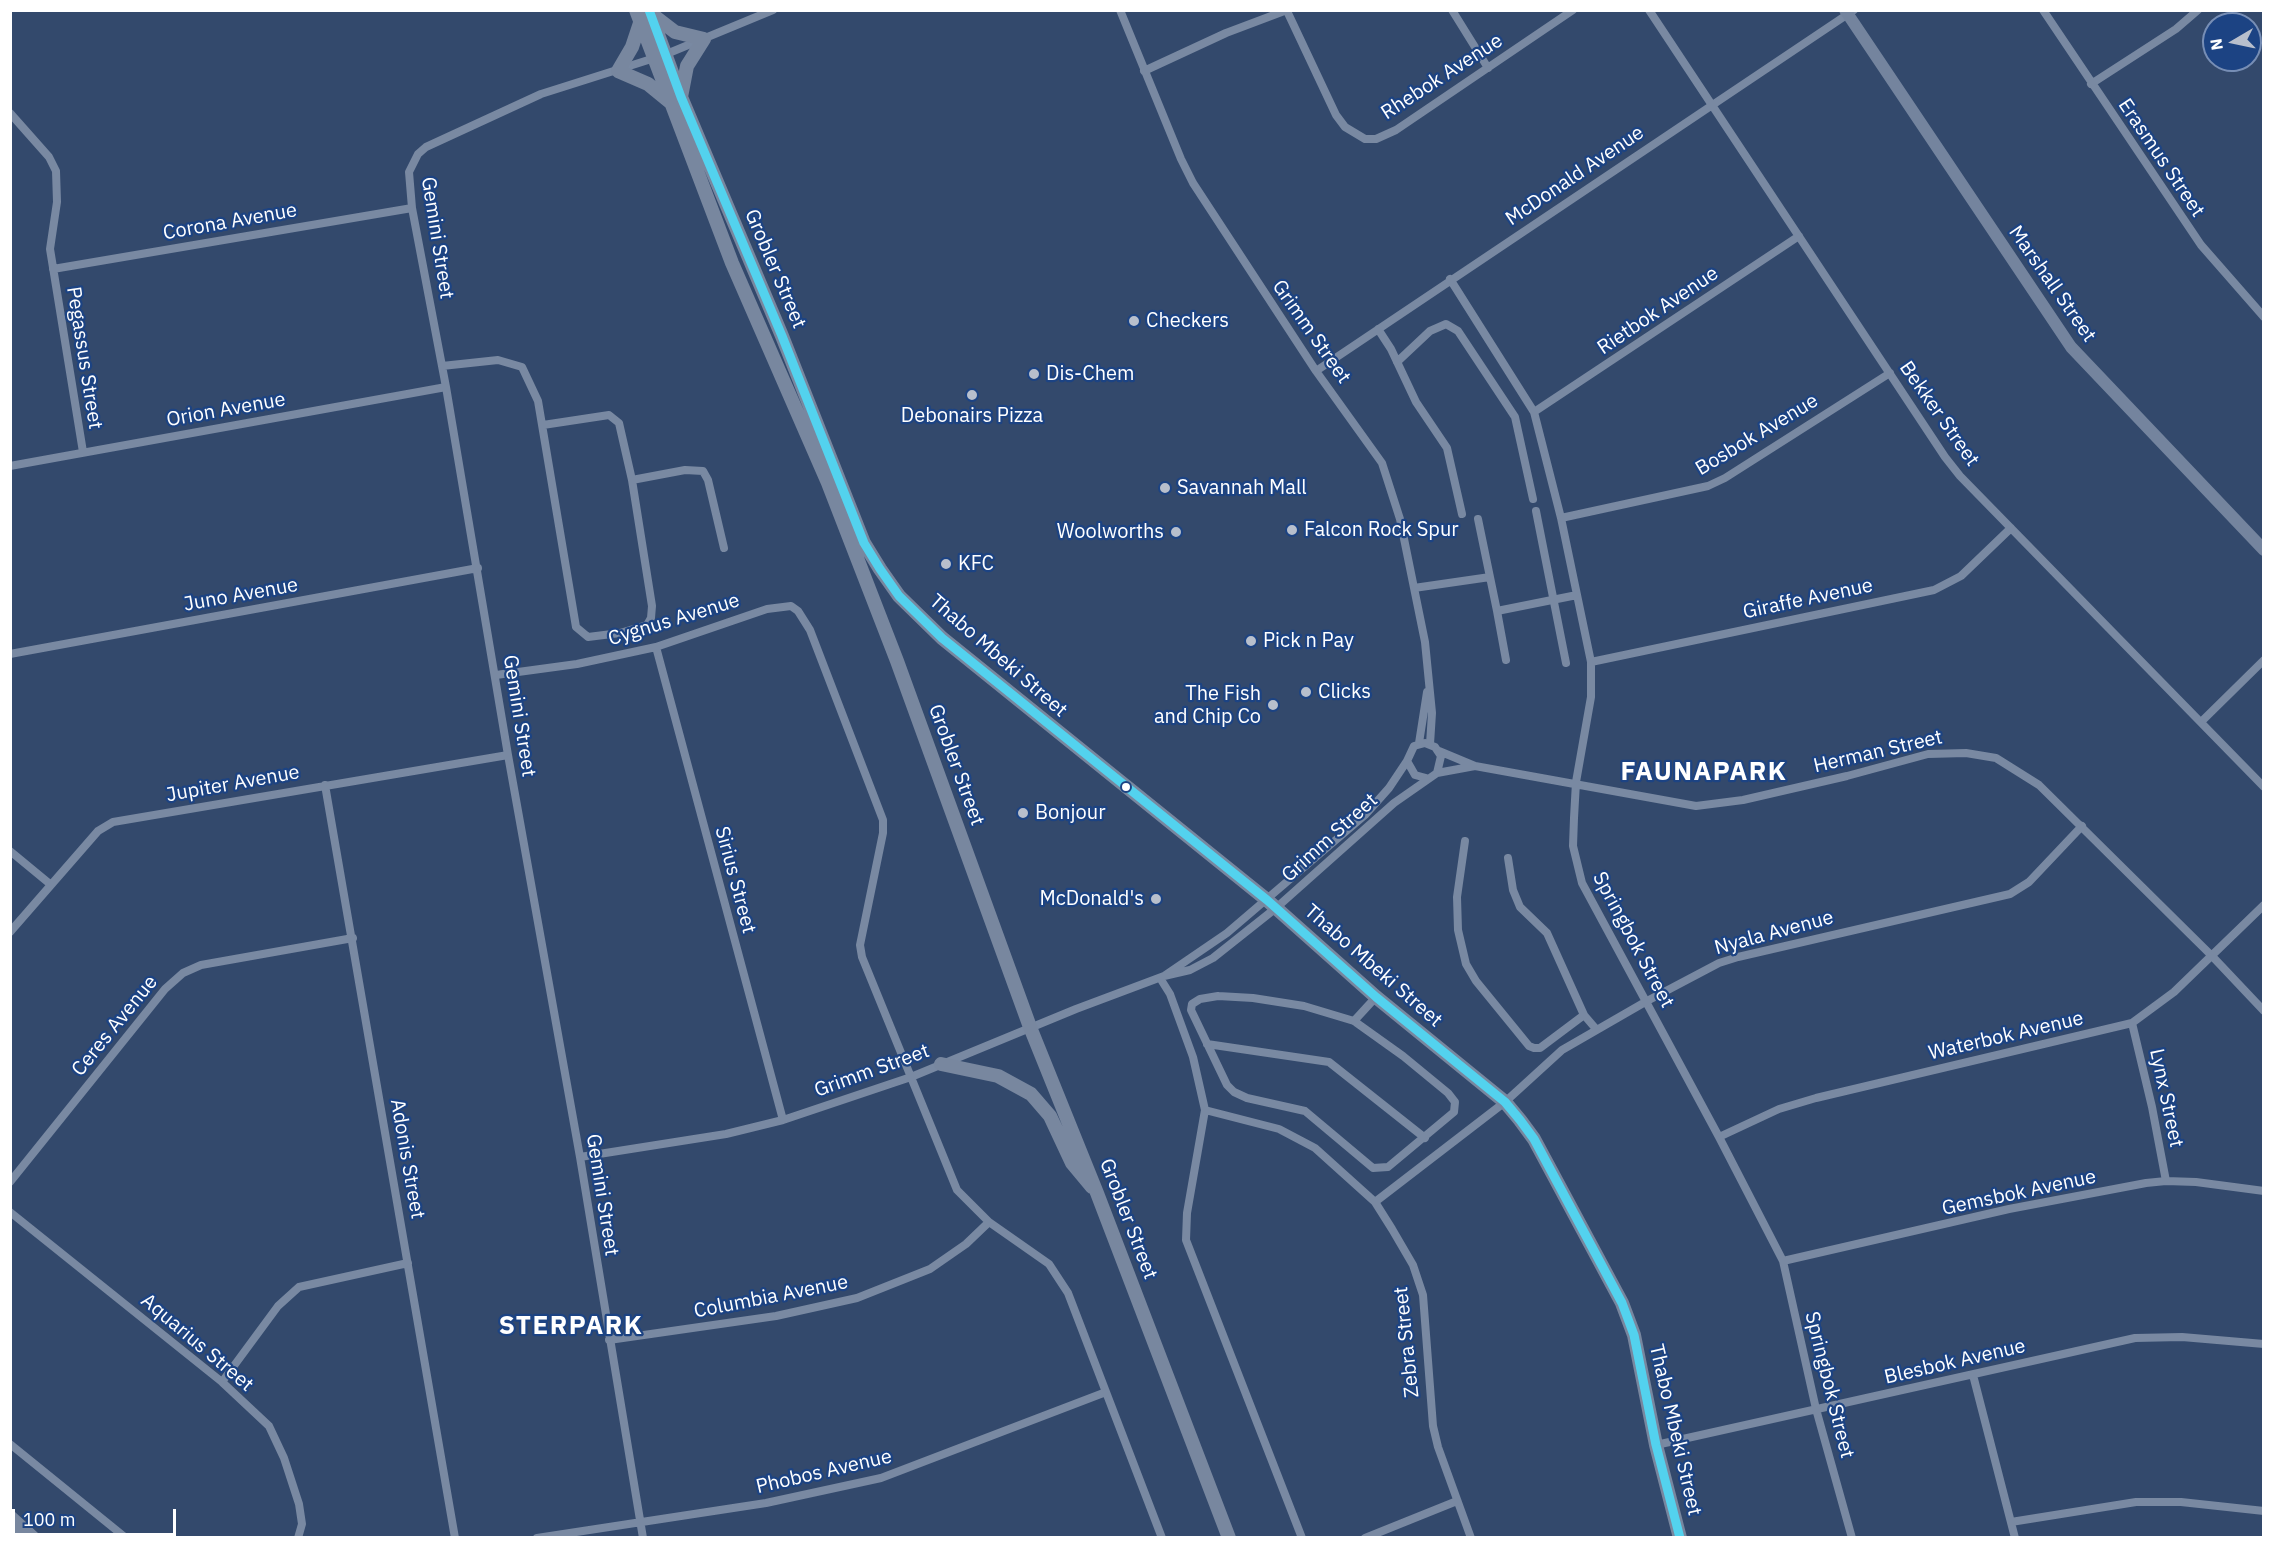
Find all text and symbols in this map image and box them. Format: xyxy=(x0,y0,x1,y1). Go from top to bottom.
north arrow xyxy=(2202,12,2262,72)
street label: Rhebok Avenue xyxy=(1377,29,1507,125)
text: N xyxy=(2205,37,2227,52)
street label: Erasmus Street xyxy=(2113,94,2209,222)
street label: McDonald Avenue xyxy=(1501,121,1649,231)
street label: Gemini Street xyxy=(416,175,458,301)
street label: Corona Avenue xyxy=(161,198,299,246)
street label: Grobler Street xyxy=(739,206,811,332)
street label: Marshall Street xyxy=(2003,221,2101,347)
street label: Rietbok Avenue xyxy=(1593,262,1723,360)
street label: Grimm Street xyxy=(1267,276,1355,388)
street label: Pegassus Street xyxy=(61,285,107,431)
place label: Checkers xyxy=(1146,309,1229,333)
marker: Checkers xyxy=(1127,314,1141,328)
street label: Bekker Street xyxy=(1894,357,1984,471)
place label: Dis-Chem xyxy=(1046,362,1134,386)
marker: Dis-Chem xyxy=(1027,367,1041,381)
street label: Orion Avenue xyxy=(165,388,287,432)
marker: Debonairs Pizza xyxy=(965,388,979,402)
street label: Bosbok Avenue xyxy=(1691,389,1823,481)
place label: Debonairs Pizza xyxy=(901,404,1043,428)
place label: Savannah Mall xyxy=(1177,476,1307,500)
marker: Savannah Mall xyxy=(1158,481,1172,495)
place label: Falcon Rock Spur xyxy=(1304,518,1459,542)
place label: Woolworths xyxy=(1057,520,1164,544)
marker: Falcon Rock Spur xyxy=(1285,523,1299,537)
marker: Woolworths xyxy=(1169,525,1183,539)
place label: KFC xyxy=(958,552,994,576)
marker: KFC xyxy=(939,557,953,571)
street label: Juno Avenue xyxy=(182,573,300,617)
street label: Giraffe Avenue xyxy=(1741,574,1875,624)
street label: Cygnus Avenue xyxy=(605,589,743,651)
street label: Thabo Mbeki Street xyxy=(924,590,1072,722)
place label: Pick n Pay xyxy=(1263,629,1354,653)
marker: Pick n Pay xyxy=(1244,634,1258,648)
street label: Gemini Street xyxy=(498,653,540,779)
place label: Clicks xyxy=(1318,680,1371,704)
place label: The Fish and Chip Co xyxy=(1154,682,1261,729)
marker: Clicks xyxy=(1299,685,1313,699)
marker: The Fish and Chip Co xyxy=(1266,698,1280,712)
street label: Grobler Street xyxy=(923,701,989,829)
street label: Herman Street xyxy=(1811,726,1945,778)
district label: FAUNAPARK xyxy=(1621,756,1787,788)
street label: Jupiter Avenue xyxy=(164,760,302,808)
unlabelled marker xyxy=(1120,781,1132,793)
street label: Grimm Street xyxy=(1277,789,1383,887)
place label: Bonjour xyxy=(1035,801,1106,825)
marker: Bonjour xyxy=(1016,806,1030,820)
street label: Sirius Street xyxy=(709,824,761,936)
street label: Springbok Street xyxy=(1587,868,1679,1012)
place label: McDonald's xyxy=(1039,887,1144,911)
marker: McDonald's xyxy=(1149,892,1163,906)
street label: Thabo Mbeki Street xyxy=(1299,900,1447,1032)
street label: Nyala Avenue xyxy=(1712,906,1836,960)
street label: Ceres Avenue xyxy=(67,971,163,1081)
street label: Waterbok Avenue xyxy=(1926,1006,2086,1066)
street label: Grimm Street xyxy=(811,1039,933,1103)
street label: Lynx Street xyxy=(2144,1046,2188,1150)
street label: Adonis Street xyxy=(385,1097,429,1221)
street label: Gemini Street xyxy=(581,1132,623,1258)
street label: Grobler Street xyxy=(1094,1155,1162,1283)
street label: Gemsbok Avenue xyxy=(1940,1165,2098,1221)
street label: Columbia Avenue xyxy=(692,1270,850,1324)
street label: Zebra Street xyxy=(1389,1285,1425,1399)
street label: Aquarius Street xyxy=(136,1289,258,1397)
street label: Springbok Street xyxy=(1799,1309,1859,1461)
district label: STERPARK xyxy=(499,1310,643,1342)
street label: Blesbok Avenue xyxy=(1882,1334,2028,1390)
street label: Thabo Mbeki Street xyxy=(1644,1342,1706,1518)
street label: Phobos Avenue xyxy=(754,1445,894,1499)
scale bar xyxy=(15,1497,178,1535)
text: 100 m xyxy=(23,1508,75,1531)

